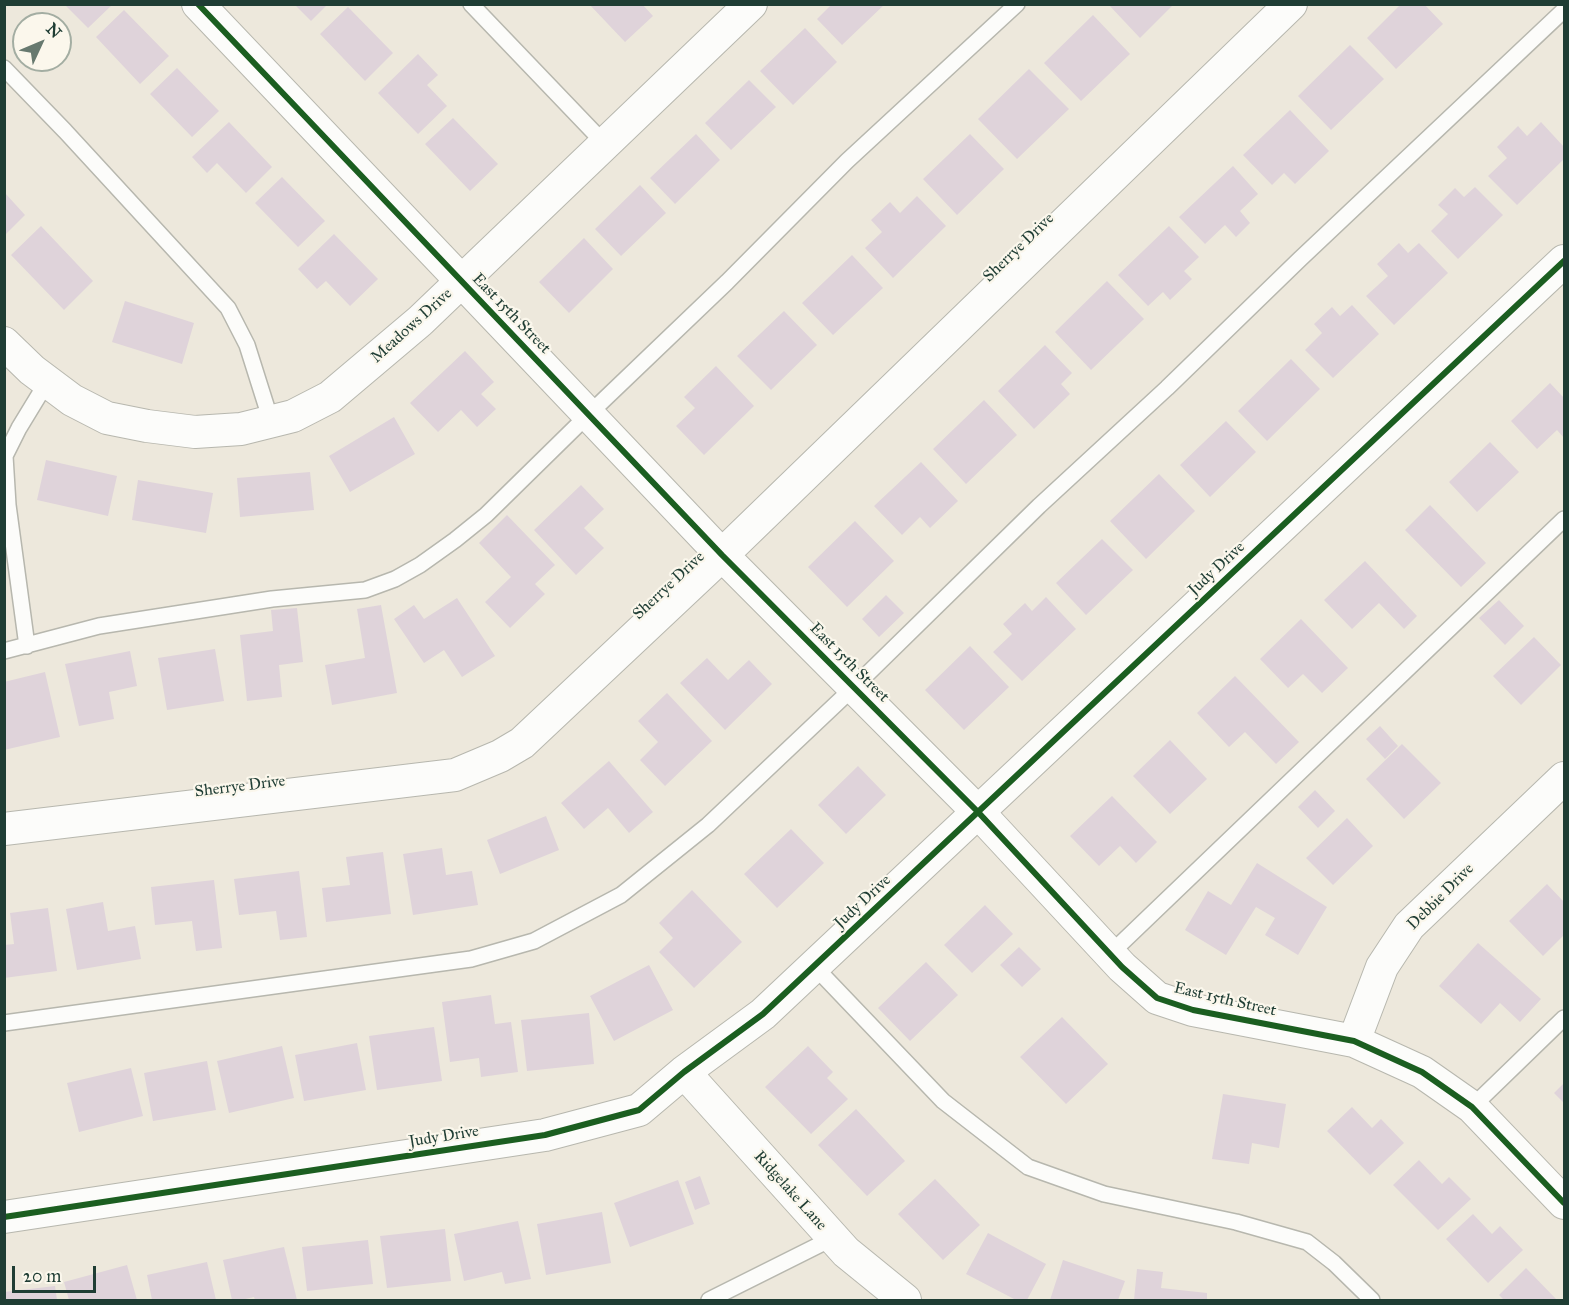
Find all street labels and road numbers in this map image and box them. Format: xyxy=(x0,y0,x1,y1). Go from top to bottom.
street label: Sherrye Drive xyxy=(980,209,1058,287)
street label: East 15th Street xyxy=(468,270,554,358)
street label: Meadows Drive xyxy=(367,285,457,367)
street label: Judy Drive xyxy=(1185,538,1249,600)
street label: Sherrye Drive xyxy=(629,548,709,624)
street label: East 15th Street xyxy=(805,619,893,707)
street label: Sherrye Drive xyxy=(194,772,286,802)
street label: Debbie Drive xyxy=(1404,860,1478,934)
street label: Judy Drive xyxy=(831,871,895,933)
street label: East 15th Street xyxy=(1172,979,1278,1021)
street label: Judy Drive xyxy=(408,1122,480,1152)
street label: Ridgelake Lane xyxy=(749,1147,831,1235)

